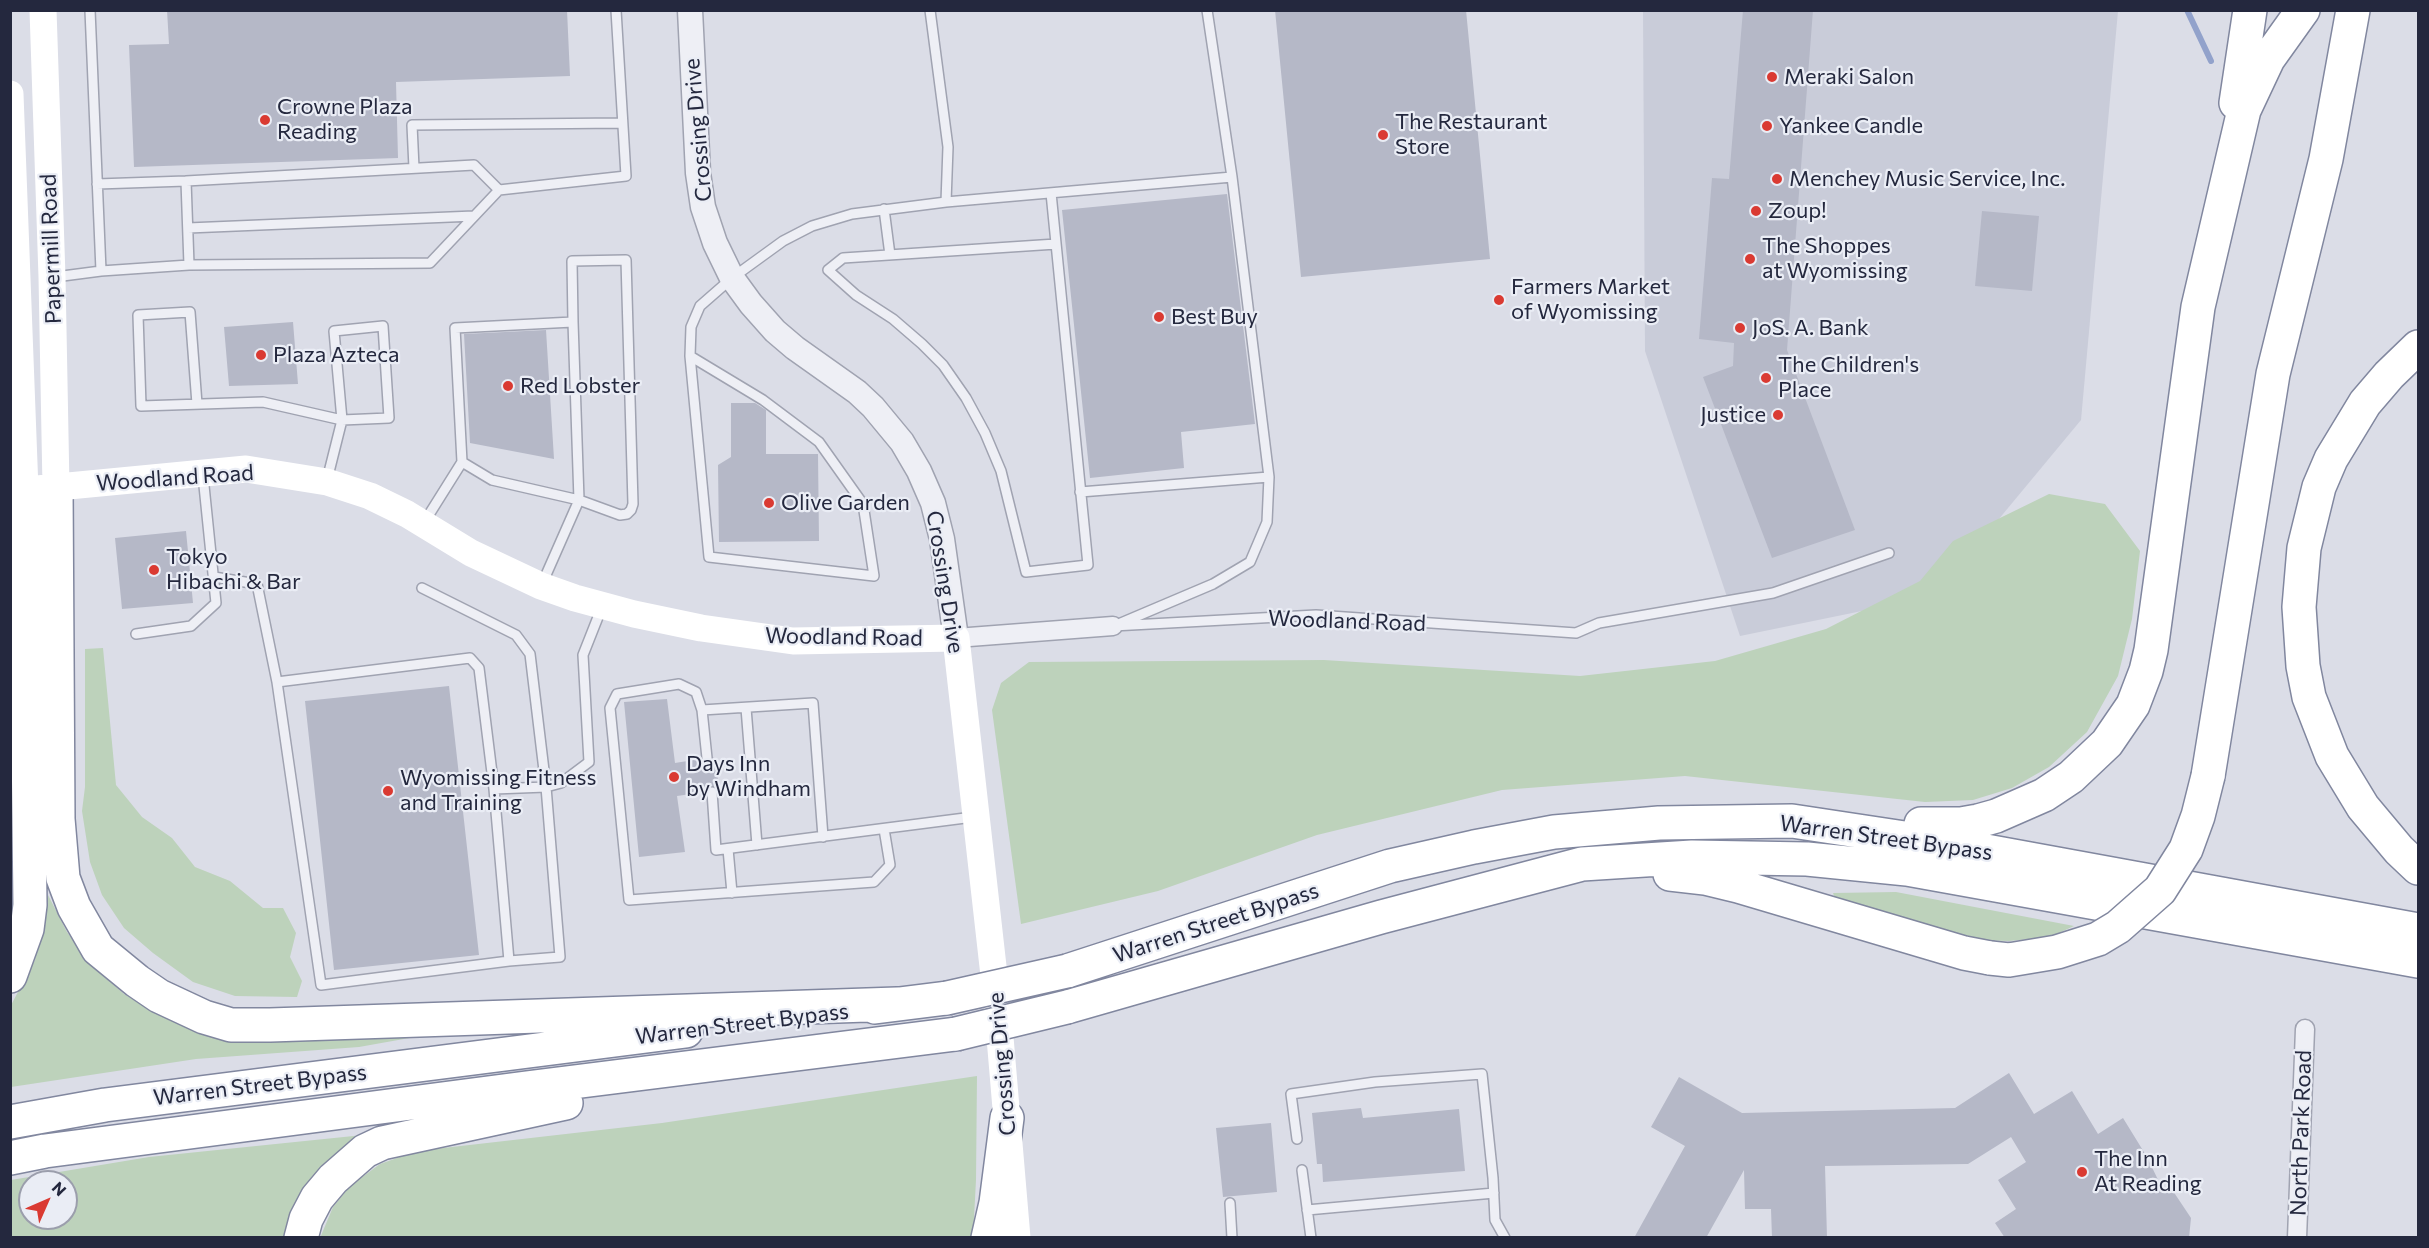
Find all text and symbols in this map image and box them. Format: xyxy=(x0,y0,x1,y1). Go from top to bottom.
street label: Crossing Drive xyxy=(679,57,717,203)
place label: Meraki Salon xyxy=(1784,64,1914,90)
marker: Meraki Salon xyxy=(1765,70,1779,84)
place label: Crowne Plaza Reading xyxy=(277,94,413,146)
place label: The Restaurant Store xyxy=(1395,109,1548,160)
marker: Crowne Plaza Reading xyxy=(258,113,272,127)
place label: Yankee Candle xyxy=(1779,113,1923,139)
marker: Yankee Candle xyxy=(1760,119,1774,133)
marker: The Restaurant Store xyxy=(1376,128,1390,142)
place label: Menchey Music Service, Inc. xyxy=(1789,166,2065,192)
marker: Menchey Music Service, Inc. xyxy=(1770,172,1784,186)
street label: Papermill Road xyxy=(35,173,67,325)
place label: Zoup! xyxy=(1768,198,1826,224)
marker: Zoup! xyxy=(1749,204,1763,218)
place label: The Shoppes at Wyomissing xyxy=(1762,233,1908,284)
marker: The Shoppes at Wyomissing xyxy=(1743,252,1757,266)
place label: Farmers Market of Wyomissing xyxy=(1511,274,1670,326)
marker: Farmers Market of Wyomissing xyxy=(1492,293,1506,307)
place label: Best Buy xyxy=(1171,304,1258,330)
marker: Best Buy xyxy=(1152,310,1166,324)
place label: JoS. A. Bank xyxy=(1752,315,1869,341)
marker: JoS. A. Bank xyxy=(1733,321,1747,335)
place label: Plaza Azteca xyxy=(273,342,400,368)
marker: Plaza Azteca xyxy=(254,348,268,362)
place label: The Children's Place xyxy=(1778,352,1919,404)
marker: The Children's Place xyxy=(1759,371,1773,385)
place label: Red Lobster xyxy=(520,373,640,399)
marker: Red Lobster xyxy=(501,379,515,393)
place label: Justice xyxy=(1700,402,1766,428)
marker: Justice xyxy=(1771,408,1785,422)
street label: Woodland Road xyxy=(95,459,255,497)
place label: Olive Garden xyxy=(781,490,910,516)
marker: Olive Garden xyxy=(762,496,776,510)
street label: Crossing Drive xyxy=(921,509,969,655)
place label: Tokyo Hibachi & Bar xyxy=(166,544,301,596)
marker: Tokyo Hibachi & Bar xyxy=(147,563,161,577)
street label: Woodland Road xyxy=(1268,605,1426,637)
street label: Woodland Road xyxy=(765,622,923,652)
place label: Days Inn by Windham xyxy=(686,751,811,802)
place label: Wyomissing Fitness and Training xyxy=(400,765,597,816)
marker: Days Inn by Windham xyxy=(667,770,681,784)
marker: Wyomissing Fitness and Training xyxy=(381,784,395,798)
street label: Warren Street Bypass xyxy=(1778,810,1994,866)
street label: Warren Street Bypass xyxy=(1110,877,1322,969)
street label: Crossing Drive xyxy=(983,991,1021,1137)
street label: Warren Street Bypass xyxy=(634,998,850,1050)
street label: North Park Road xyxy=(2285,1050,2317,1216)
street label: Warren Street Bypass xyxy=(152,1059,368,1111)
place label: The Inn At Reading xyxy=(2094,1146,2202,1198)
marker: The Inn At Reading xyxy=(2075,1165,2089,1179)
north arrow xyxy=(18,1170,78,1230)
text: N xyxy=(49,1177,71,1199)

